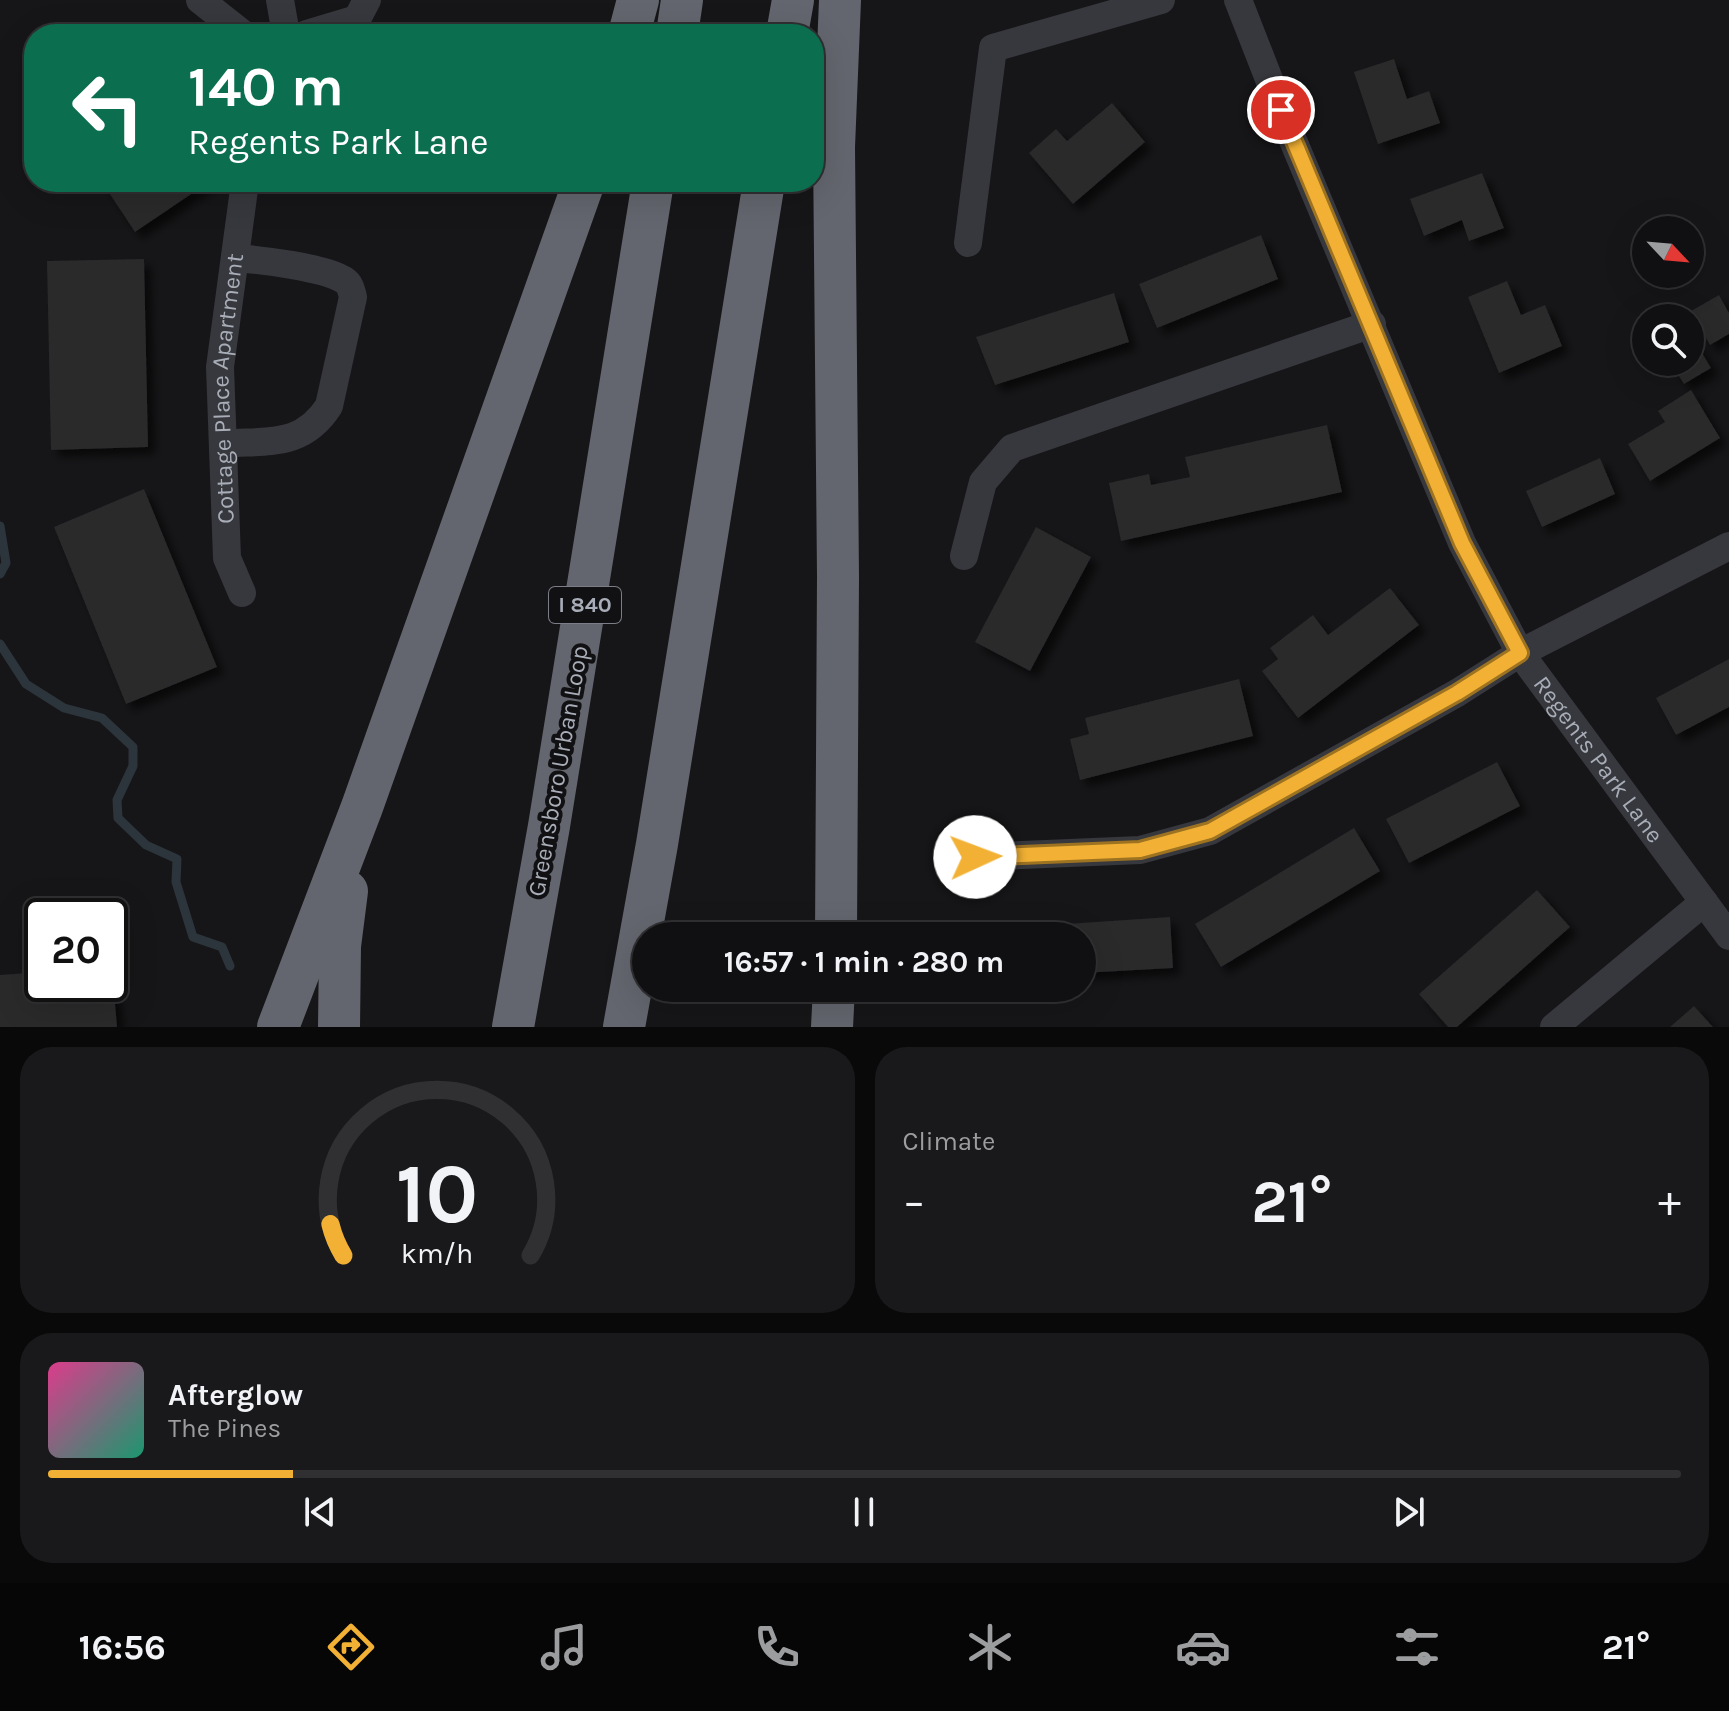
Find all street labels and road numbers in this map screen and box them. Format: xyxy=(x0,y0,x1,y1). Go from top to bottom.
street label: Cottage Place Apartment xyxy=(206,252,249,524)
road number: I 840 xyxy=(549,587,621,623)
street label: Greensboro Urban Loop xyxy=(522,643,594,899)
street label: Regents Park Lane xyxy=(1528,670,1669,848)

